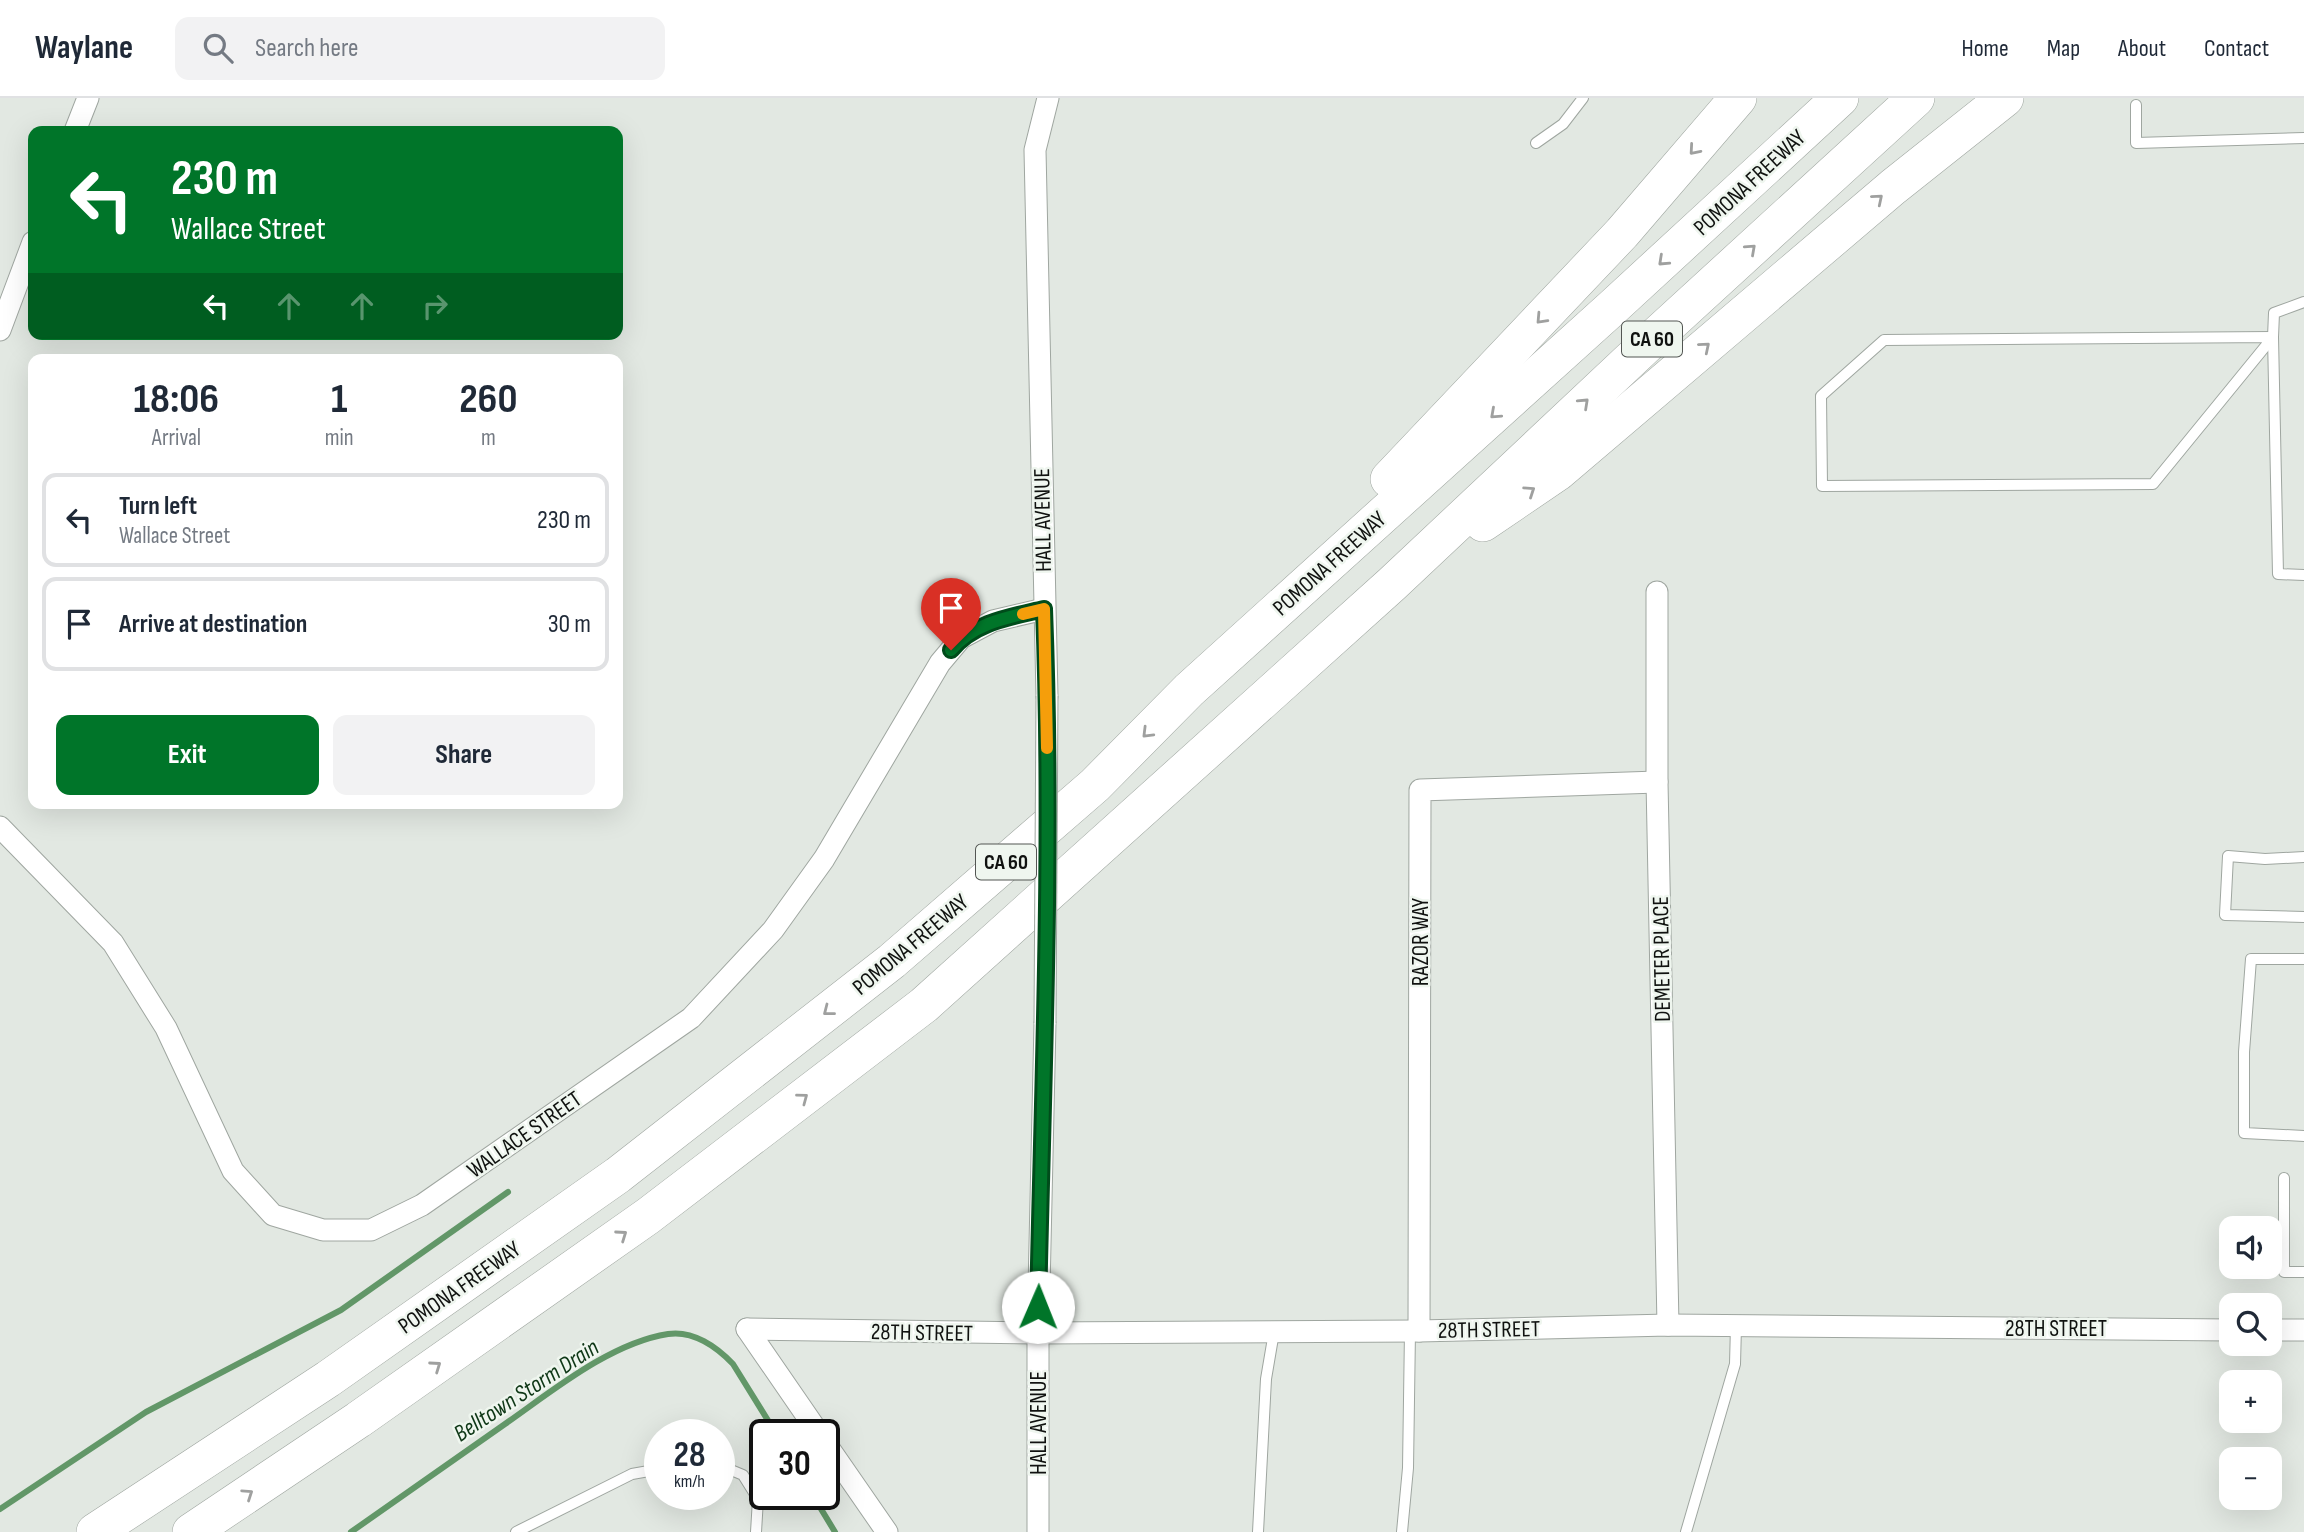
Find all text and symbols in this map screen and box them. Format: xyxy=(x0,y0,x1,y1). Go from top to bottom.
search box xyxy=(175,17,665,80)
text: Waylane xyxy=(35,28,133,68)
icon: search xyxy=(199,29,237,67)
text: Search here xyxy=(255,33,358,64)
text: Home xyxy=(1961,34,2009,63)
text: Map xyxy=(2047,34,2080,63)
text: About xyxy=(2118,34,2166,63)
text: Contact xyxy=(2204,34,2269,63)
street label: POMONA FREEWAY xyxy=(1688,124,1812,242)
one-way arrow xyxy=(1690,141,1702,154)
text: 230 m xyxy=(171,150,278,209)
icon: left xyxy=(56,154,147,245)
one-way arrow xyxy=(1870,195,1883,207)
text: Wallace Street xyxy=(171,210,326,249)
one-way arrow xyxy=(1743,244,1756,257)
one-way arrow xyxy=(1658,252,1671,265)
icon: left xyxy=(197,287,235,325)
icon: ahead xyxy=(270,287,308,325)
icon: ahead xyxy=(343,287,381,325)
icon: right xyxy=(416,287,454,325)
one-way arrow xyxy=(1537,310,1550,323)
road number: CA 60 xyxy=(1622,322,1682,356)
one-way arrow xyxy=(1697,343,1710,355)
text: 18:06 xyxy=(134,374,219,425)
text: 1 xyxy=(331,374,347,425)
text: 260 xyxy=(459,374,517,425)
one-way arrow xyxy=(1576,399,1589,411)
one-way arrow xyxy=(1490,405,1503,418)
text: Arrival xyxy=(152,424,201,452)
text: min xyxy=(325,424,354,452)
text: m xyxy=(481,424,496,452)
street label: HALL AVENUE xyxy=(1028,468,1058,572)
one-way arrow xyxy=(1522,487,1535,499)
text: Turn left xyxy=(119,491,197,522)
icon: left xyxy=(60,501,98,539)
text: 230 m xyxy=(537,505,591,536)
street label: POMONA FREEWAY xyxy=(1267,505,1392,622)
text: Wallace Street xyxy=(119,522,230,550)
pin xyxy=(921,578,981,650)
icon: arrive xyxy=(932,589,970,627)
icon: arrive xyxy=(60,605,98,643)
text: Arrive at destination xyxy=(119,609,307,640)
text: 30 m xyxy=(548,609,591,640)
button: Exit xyxy=(56,715,319,795)
button: Share xyxy=(333,715,595,795)
one-way arrow xyxy=(1142,724,1155,737)
road number: CA 60 xyxy=(976,844,1036,880)
street label: POMONA FREEWAY xyxy=(847,888,975,1001)
street label: DEMETER PLACE xyxy=(1647,896,1677,1022)
street label: RAZOR WAY xyxy=(1407,897,1435,986)
one-way arrow xyxy=(823,1003,836,1015)
street label: WALLACE STREET xyxy=(462,1085,587,1185)
one-way arrow xyxy=(796,1093,808,1106)
map controls xyxy=(2219,1216,2282,1510)
button: sound xyxy=(2219,1216,2282,1279)
one-way arrow xyxy=(614,1231,627,1243)
street label: POMONA FREEWAY xyxy=(393,1235,526,1340)
position arrow xyxy=(1001,1270,1075,1344)
button: search xyxy=(2219,1293,2282,1356)
street label: 28TH STREET xyxy=(1438,1315,1540,1345)
street label: 28TH STREET xyxy=(2005,1315,2107,1343)
street label: 28TH STREET xyxy=(871,1318,973,1348)
water label: Belltown Storm Drain xyxy=(448,1333,604,1448)
one-way arrow xyxy=(428,1361,441,1374)
button: + xyxy=(2219,1370,2282,1433)
street label: HALL AVENUE xyxy=(1025,1371,1053,1475)
speed limit sign: 30 xyxy=(749,1419,840,1510)
text: 28 xyxy=(674,1434,705,1477)
button: − xyxy=(2219,1447,2282,1510)
text: km/h xyxy=(674,1471,705,1492)
one-way arrow xyxy=(240,1490,253,1502)

